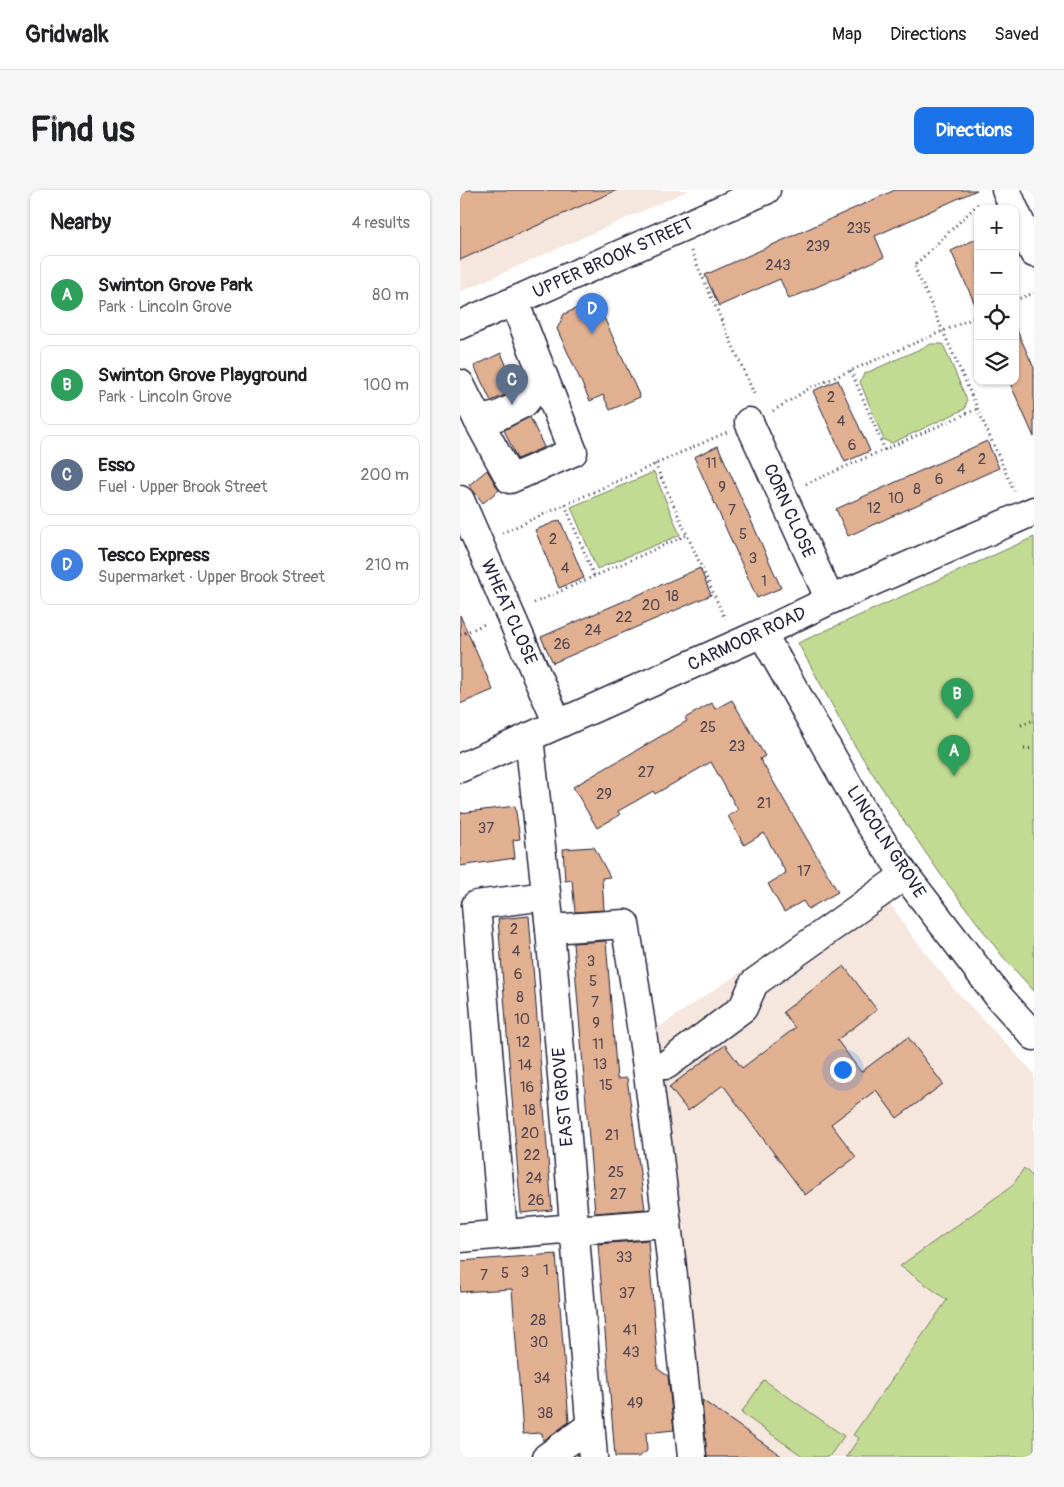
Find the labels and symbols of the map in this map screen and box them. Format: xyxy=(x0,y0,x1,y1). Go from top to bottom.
street label: UPPER BROOK STREET xyxy=(529,212,697,304)
house number: 235 xyxy=(847,219,871,238)
house number: 239 xyxy=(806,237,830,256)
house number: 243 xyxy=(765,256,791,275)
pin: D xyxy=(576,293,608,334)
pin: C xyxy=(496,364,528,405)
house number: 2 xyxy=(827,388,835,407)
house number: 4 xyxy=(837,412,846,431)
house number: 6 xyxy=(848,436,856,455)
house number: 2 xyxy=(978,450,986,469)
house number: 11 xyxy=(705,454,717,473)
street label: CORN CLOSE xyxy=(758,460,820,562)
house number: 4 xyxy=(957,460,966,479)
house number: 6 xyxy=(935,470,943,489)
house number: 9 xyxy=(718,478,726,497)
house number: 8 xyxy=(913,480,921,499)
house number: 10 xyxy=(888,489,904,508)
house number: 12 xyxy=(867,499,881,518)
house number: 7 xyxy=(728,501,736,520)
house number: 5 xyxy=(739,525,747,544)
house number: 2 xyxy=(549,530,557,549)
house number: 3 xyxy=(749,549,757,568)
street label: WHEAT CLOSE xyxy=(476,556,542,668)
house number: 4 xyxy=(561,559,570,578)
house number: 1 xyxy=(761,572,767,591)
house number: 18 xyxy=(665,587,679,606)
house number: 20 xyxy=(642,596,660,615)
street label: CARMOOR ROAD xyxy=(684,601,810,677)
house number: 22 xyxy=(616,608,632,627)
house number: 24 xyxy=(584,621,602,640)
house number: 26 xyxy=(553,635,571,654)
pin: B xyxy=(941,678,973,719)
house number: 25 xyxy=(700,718,716,737)
pin: A xyxy=(938,735,970,776)
house number: 23 xyxy=(729,737,745,756)
house number: 27 xyxy=(638,763,654,782)
street label: LINCOLN GROVE xyxy=(841,781,931,903)
house number: 29 xyxy=(596,785,612,804)
house number: 21 xyxy=(757,794,771,813)
house number: 37 xyxy=(478,819,494,838)
house number: 17 xyxy=(797,862,811,881)
house number: 2 xyxy=(510,920,518,939)
house number: 4 xyxy=(512,942,521,961)
house number: 3 xyxy=(587,952,595,971)
house number: 6 xyxy=(514,965,522,984)
house number: 5 xyxy=(589,972,597,991)
house number: 8 xyxy=(516,988,524,1007)
house number: 7 xyxy=(591,993,599,1012)
house number: 10 xyxy=(514,1010,530,1029)
house number: 9 xyxy=(592,1014,600,1033)
house number: 12 xyxy=(516,1033,530,1052)
house number: 11 xyxy=(592,1035,604,1054)
street label: EAST GROVE xyxy=(547,1046,579,1148)
house number: 13 xyxy=(593,1055,607,1074)
house number: 14 xyxy=(518,1056,533,1075)
your location xyxy=(830,1057,856,1083)
house number: 15 xyxy=(599,1076,613,1095)
house number: 16 xyxy=(520,1078,534,1097)
house number: 18 xyxy=(522,1101,536,1120)
house number: 20 xyxy=(521,1124,539,1143)
house number: 21 xyxy=(605,1126,619,1145)
house number: 22 xyxy=(524,1146,540,1165)
house number: 25 xyxy=(608,1163,624,1182)
house number: 24 xyxy=(525,1169,543,1188)
house number: 27 xyxy=(610,1185,626,1204)
house number: 26 xyxy=(527,1191,545,1210)
house number: 33 xyxy=(616,1248,632,1267)
house number: 1 xyxy=(543,1261,549,1280)
house number: 3 xyxy=(521,1263,529,1282)
house number: 5 xyxy=(501,1264,509,1283)
house number: 7 xyxy=(480,1266,488,1285)
house number: 37 xyxy=(619,1284,635,1303)
house number: 28 xyxy=(530,1311,546,1330)
house number: 41 xyxy=(623,1321,637,1340)
house number: 30 xyxy=(530,1333,548,1352)
house number: 43 xyxy=(622,1343,640,1362)
house number: 34 xyxy=(533,1369,551,1388)
house number: 49 xyxy=(627,1394,643,1413)
house number: 38 xyxy=(537,1404,553,1423)

